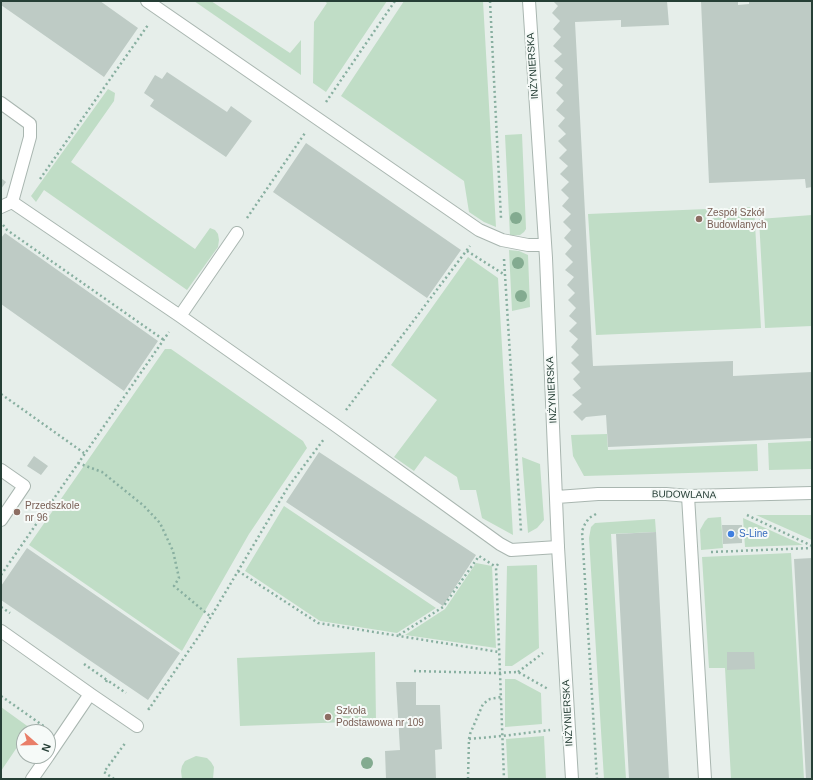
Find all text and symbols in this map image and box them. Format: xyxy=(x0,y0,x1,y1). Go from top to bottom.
street label: INŻYNIERSKA xyxy=(525,32,541,100)
place label: Zespół Szkół Budowlanych xyxy=(707,207,766,230)
marker: Zespół Szkół Budowlanych xyxy=(694,214,704,224)
street label: INŻYNIERSKA xyxy=(544,356,560,424)
street label: BUDOWLANA xyxy=(652,488,716,502)
place label: Przedszkole nr 96 xyxy=(25,500,79,524)
marker: Przedszkole nr 96 xyxy=(12,507,22,517)
place label: S-Line xyxy=(739,528,768,540)
marker: S-Line xyxy=(726,529,736,539)
street label: INŻYNIERSKA xyxy=(560,679,576,747)
place label: Szkoła Podstawowa nr 109 xyxy=(336,705,424,728)
marker: Szkoła Podstawowa nr 109 xyxy=(323,712,333,722)
north arrow xyxy=(16,724,56,764)
text: N xyxy=(39,742,53,754)

